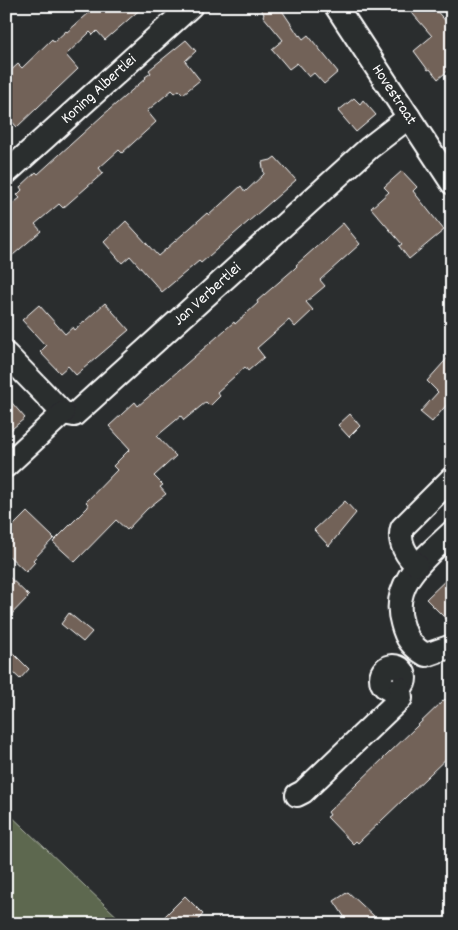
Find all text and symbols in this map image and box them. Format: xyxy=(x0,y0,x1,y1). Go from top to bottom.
street label: Koning Albertlei xyxy=(56,49,142,130)
street label: Hovestraat xyxy=(366,60,423,130)
street label: Jan Verbertlei xyxy=(168,257,246,331)

